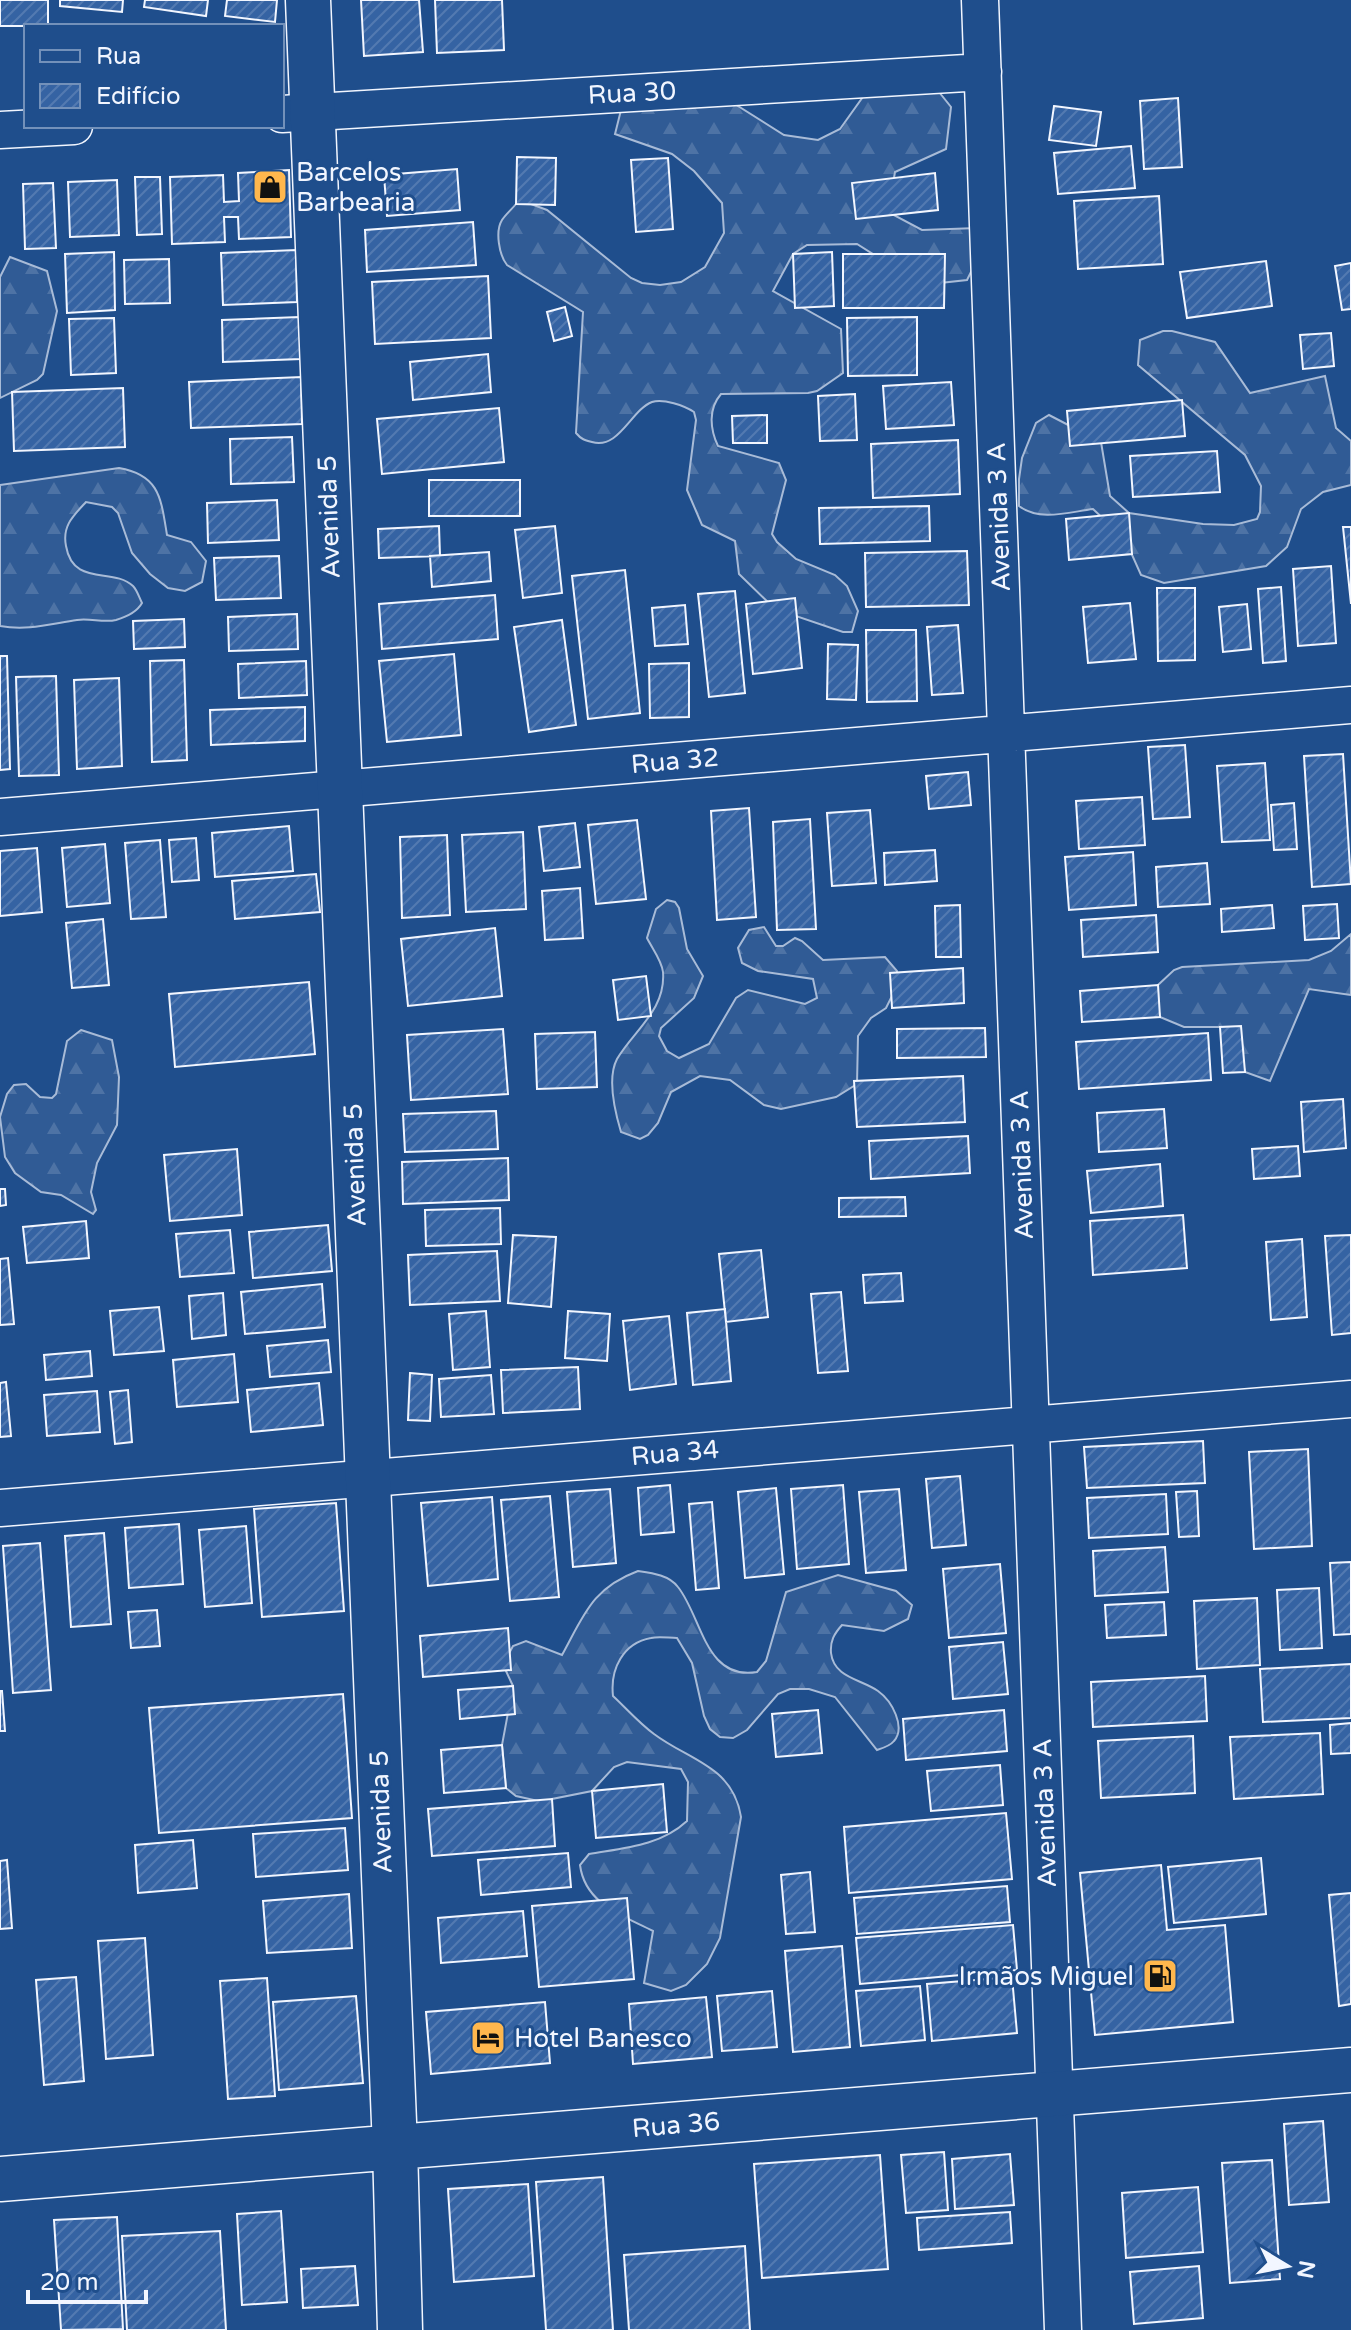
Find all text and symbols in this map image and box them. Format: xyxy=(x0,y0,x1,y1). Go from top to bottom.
legend xyxy=(24,24,284,128)
text: Rua xyxy=(96,42,141,71)
street label: Rua 30 xyxy=(587,75,677,111)
text: Edifício xyxy=(96,82,181,111)
place label: Barcelos Barbearia xyxy=(296,157,415,218)
shop icon: Barcelos Barbearia xyxy=(251,168,289,206)
street label: Avenida 3 A xyxy=(981,442,1017,592)
street label: Avenida 5 xyxy=(311,455,347,579)
street label: Rua 32 xyxy=(630,742,720,780)
street label: Avenida 3 A xyxy=(1004,1090,1040,1240)
street label: Avenida 5 xyxy=(337,1103,373,1227)
street label: Rua 34 xyxy=(630,1434,720,1472)
street label: Avenida 3 A xyxy=(1027,1738,1063,1888)
street label: Avenida 5 xyxy=(363,1750,399,1874)
fuel station icon: Irmãos Miguel xyxy=(1141,1957,1179,1995)
place label: Irmãos Miguel xyxy=(959,1961,1134,1992)
hotel icon: Hotel Banesco xyxy=(469,2019,507,2057)
place label: Hotel Banesco xyxy=(514,2023,692,2054)
street label: Rua 36 xyxy=(631,2106,721,2144)
north arrow xyxy=(1247,2226,1327,2306)
scale bar xyxy=(28,2254,146,2304)
text: N xyxy=(1291,2258,1320,2280)
text: 20 m xyxy=(40,2268,98,2297)

